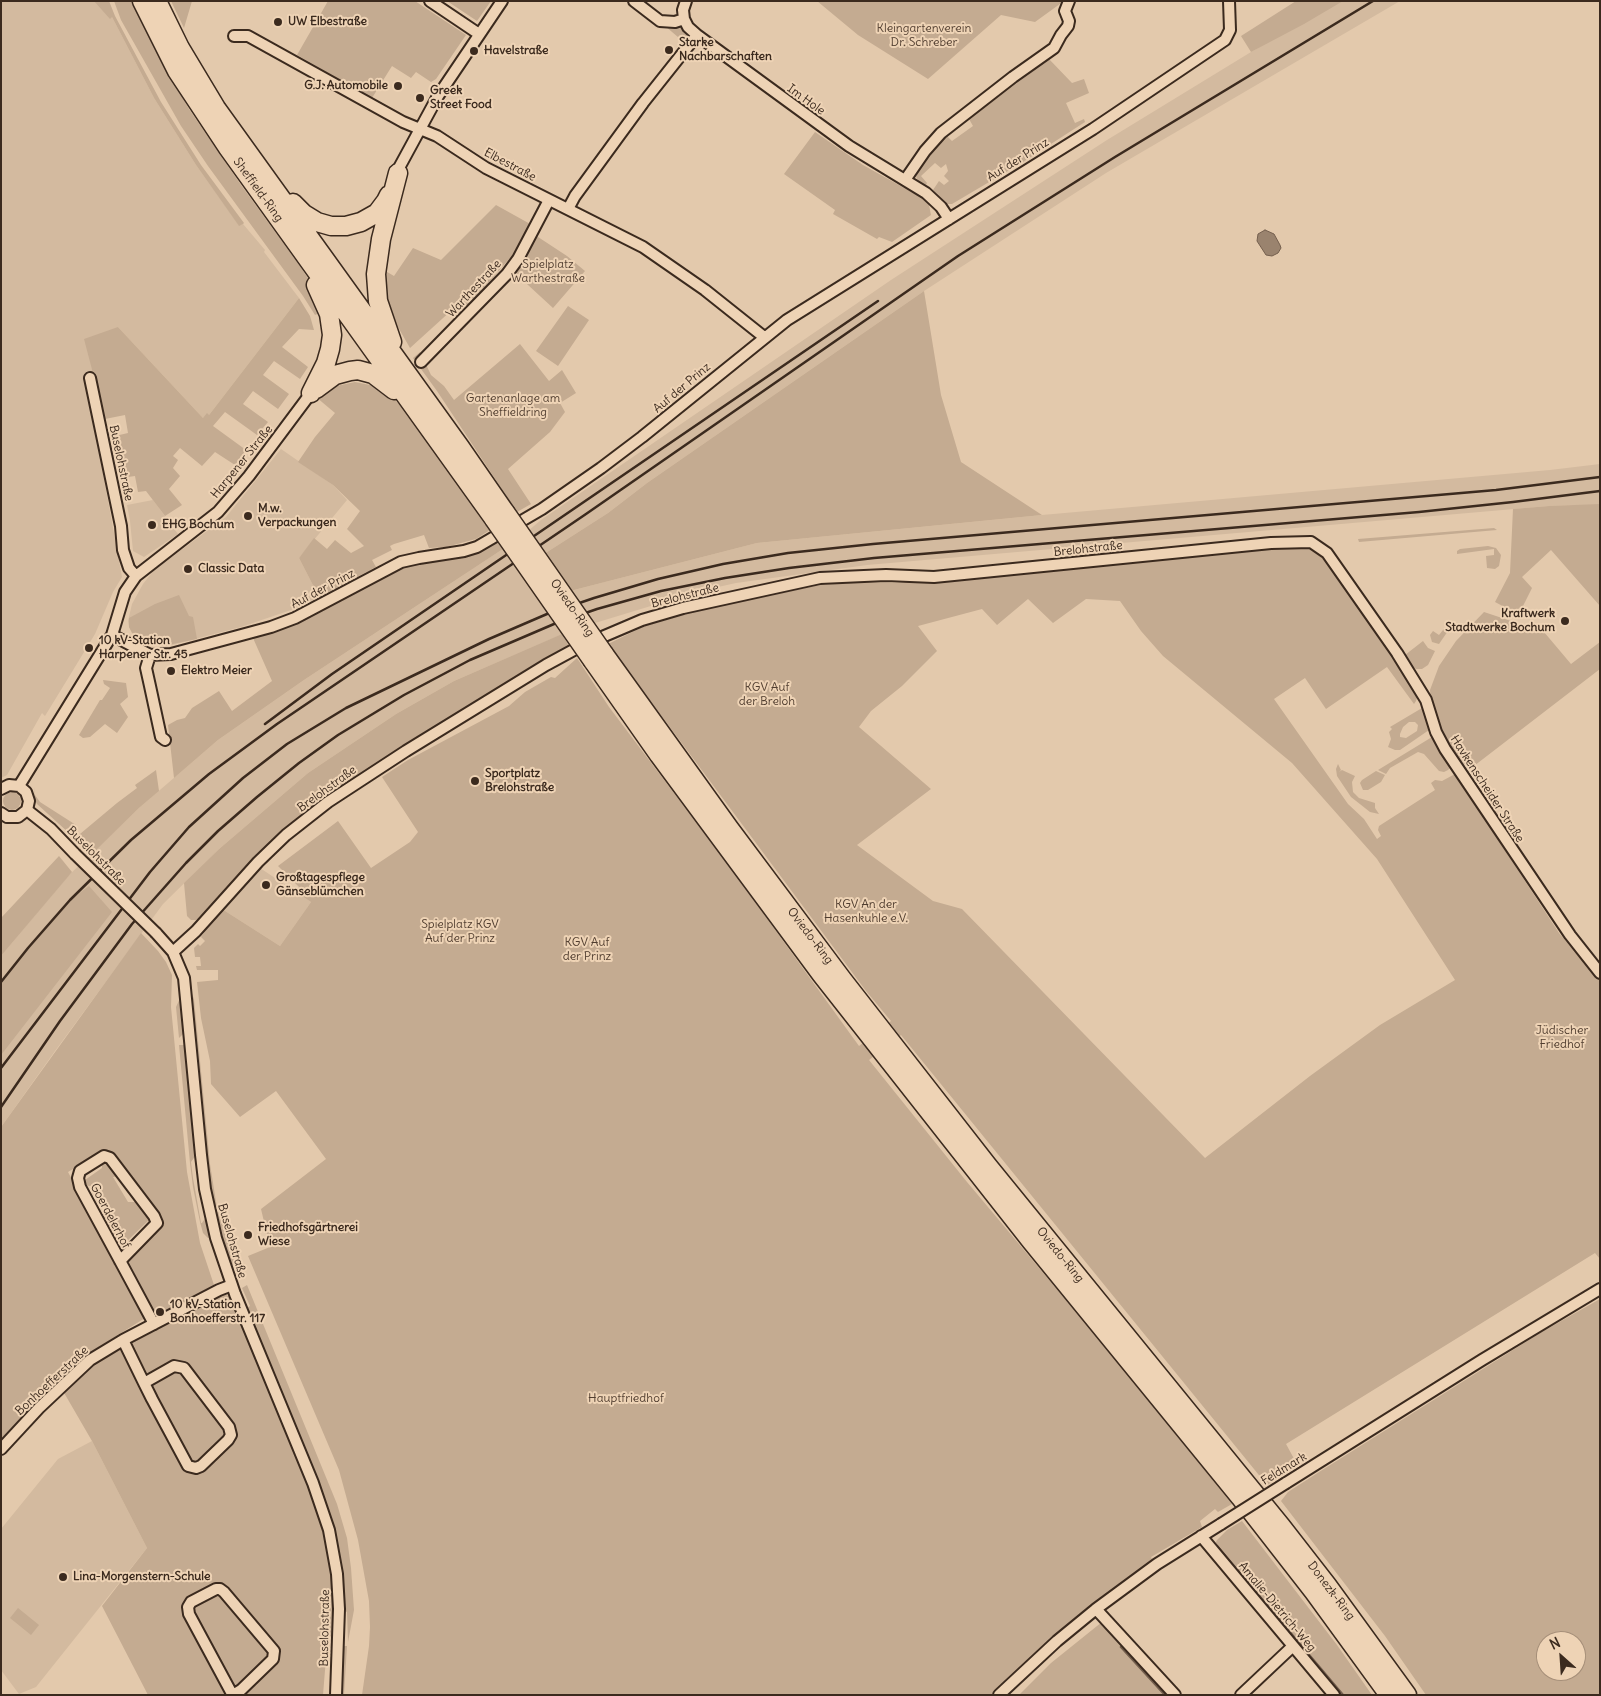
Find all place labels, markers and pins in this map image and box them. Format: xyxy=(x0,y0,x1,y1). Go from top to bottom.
place label: UW Elbestraße xyxy=(288,15,367,29)
marker: UW Elbestraße xyxy=(272,16,284,28)
place label: Starke Nachbarschaften xyxy=(679,36,772,64)
place label: Havelstraße xyxy=(484,44,549,58)
marker: Starke Nachbarschaften xyxy=(663,44,675,56)
marker: Havelstraße xyxy=(468,45,480,57)
place label: G.J. Automobile xyxy=(304,79,388,93)
marker: G.J. Automobile xyxy=(392,80,404,92)
place label: Greek Street Food xyxy=(430,84,492,112)
marker: Greek Street Food xyxy=(414,92,426,104)
place label: M.w. Verpackungen xyxy=(258,502,336,530)
marker: M.w. Verpackungen xyxy=(242,510,254,522)
place label: EHG Bochum xyxy=(162,518,234,532)
marker: EHG Bochum xyxy=(146,519,158,531)
place label: Classic Data xyxy=(198,562,264,576)
marker: Classic Data xyxy=(182,563,194,575)
place label: Kraftwerk Stadtwerke Bochum xyxy=(1445,607,1555,635)
marker: Kraftwerk Stadtwerke Bochum xyxy=(1559,615,1571,627)
place label: 10 kV-Station Harpener Str. 45 xyxy=(99,634,188,662)
marker: 10 kV-Station Harpener Str. 45 xyxy=(83,642,95,654)
place label: Elektro Meier xyxy=(181,664,252,678)
marker: Elektro Meier xyxy=(165,665,177,677)
place label: Sportplatz Brelohstraße xyxy=(485,767,554,795)
marker: Sportplatz Brelohstraße xyxy=(469,775,481,787)
place label: Großtagespflege Gänseblümchen xyxy=(276,871,365,899)
marker: Großtagespflege Gänseblümchen xyxy=(260,879,272,891)
place label: Friedhofsgärtnerei Wiese xyxy=(258,1221,358,1249)
marker: Friedhofsgärtnerei Wiese xyxy=(242,1229,254,1241)
place label: 10 kV-Station Bonhoefferstr. 117 xyxy=(170,1298,265,1326)
marker: 10 kV-Station Bonhoefferstr. 117 xyxy=(154,1306,166,1318)
place label: Lina-Morgenstern-Schule xyxy=(73,1570,210,1584)
marker: Lina-Morgenstern-Schule xyxy=(57,1571,69,1583)

